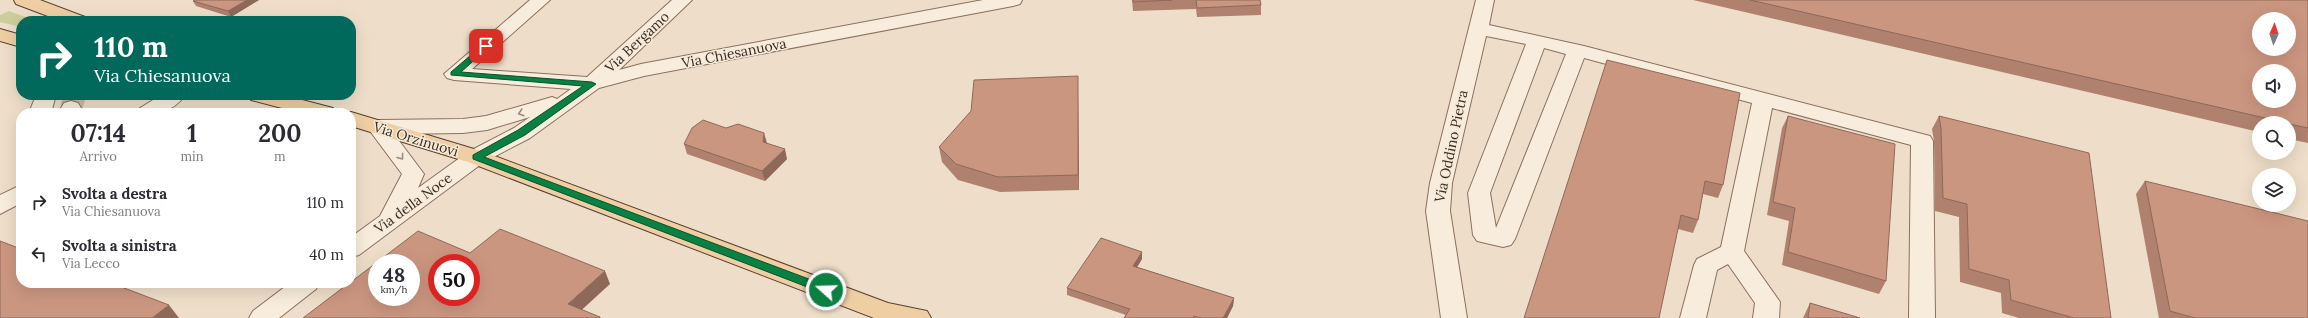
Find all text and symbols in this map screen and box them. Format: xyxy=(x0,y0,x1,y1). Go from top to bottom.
street label: Via Bergamo xyxy=(600,8,673,77)
north arrow xyxy=(2252,12,2296,56)
map controls xyxy=(2252,12,2296,212)
text: 110 m xyxy=(94,29,168,65)
pin xyxy=(469,29,503,63)
icon: right xyxy=(28,32,80,84)
street label: Via Chiesanuova xyxy=(679,34,788,72)
icon: arrive xyxy=(475,35,497,57)
text: Via Chiesanuova xyxy=(94,64,231,87)
button: sound xyxy=(2252,64,2296,108)
street label: Via Oddino Pietra xyxy=(1430,88,1472,205)
one-way arrow xyxy=(518,108,525,117)
button: search xyxy=(2252,116,2296,160)
street label: Via Orzinuovi xyxy=(370,117,461,160)
text: 07:14 xyxy=(71,118,126,149)
text: 1 xyxy=(187,118,197,149)
text: 200 xyxy=(258,118,301,149)
text: Arrivo xyxy=(80,148,117,165)
text: min xyxy=(180,148,204,165)
text: m xyxy=(274,148,286,165)
one-way arrow xyxy=(397,153,404,160)
street label: Via della Noce xyxy=(370,168,456,238)
button: layers xyxy=(2252,168,2296,212)
text: Svolta a destra xyxy=(62,184,167,203)
icon: right xyxy=(28,191,50,213)
text: 110 m xyxy=(306,193,344,212)
text: Via Chiesanuova xyxy=(62,203,161,220)
text: Svolta a sinistra xyxy=(62,236,177,255)
icon: left xyxy=(28,243,50,265)
text: 40 m xyxy=(309,245,344,264)
speed limit sign: 50 xyxy=(428,254,480,306)
text: Via Lecco xyxy=(62,255,120,272)
text: 48 xyxy=(383,262,405,287)
position arrow xyxy=(805,269,847,311)
text: km/h xyxy=(380,283,408,296)

